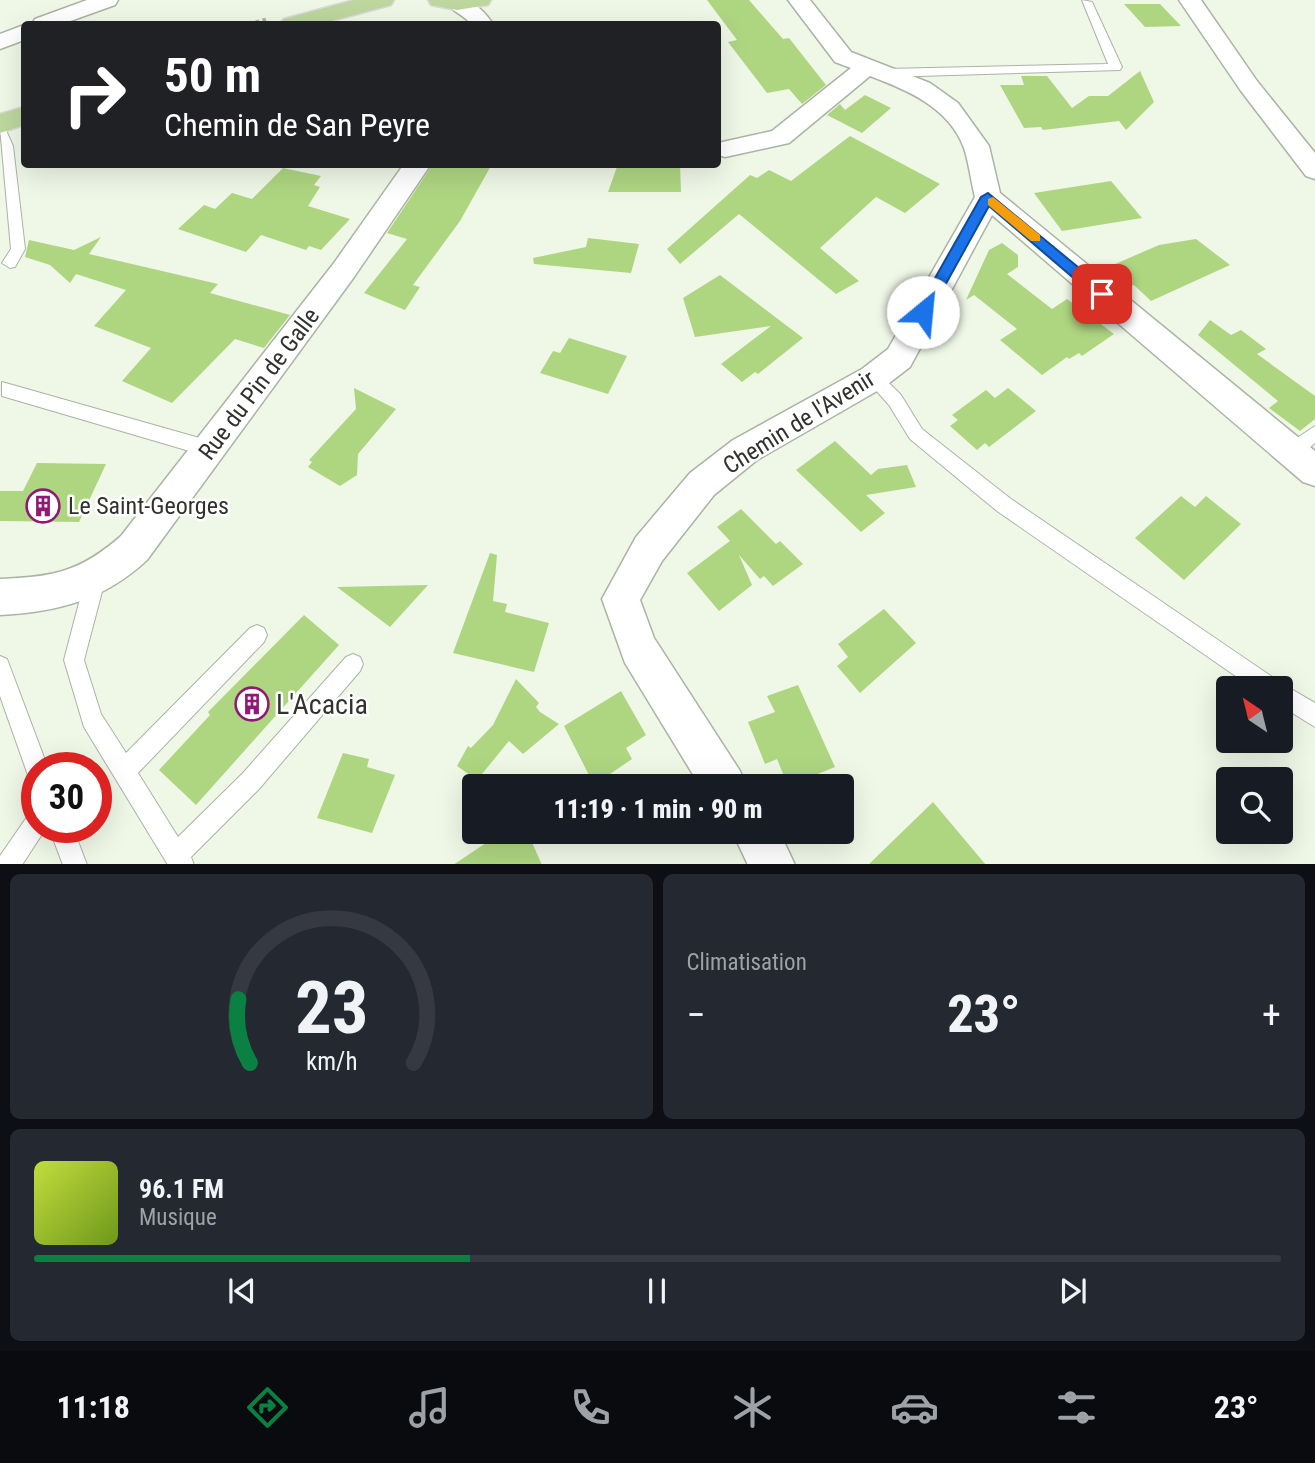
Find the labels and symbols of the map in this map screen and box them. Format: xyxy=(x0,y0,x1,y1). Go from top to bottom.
pin xyxy=(1072,264,1132,324)
position arrow xyxy=(886,275,960,349)
street label: Rue du Pin de Galle xyxy=(193,303,325,465)
street label: Chemin de l'Avenir xyxy=(718,364,880,480)
building icon: Le Saint-Georges xyxy=(24,487,62,525)
place label: Le Saint-Georges xyxy=(68,492,229,520)
north arrow xyxy=(1216,676,1293,752)
building icon: L'Acacia xyxy=(233,685,271,723)
place label: L'Acacia xyxy=(276,688,368,721)
speed limit sign: 30 xyxy=(21,752,112,843)

